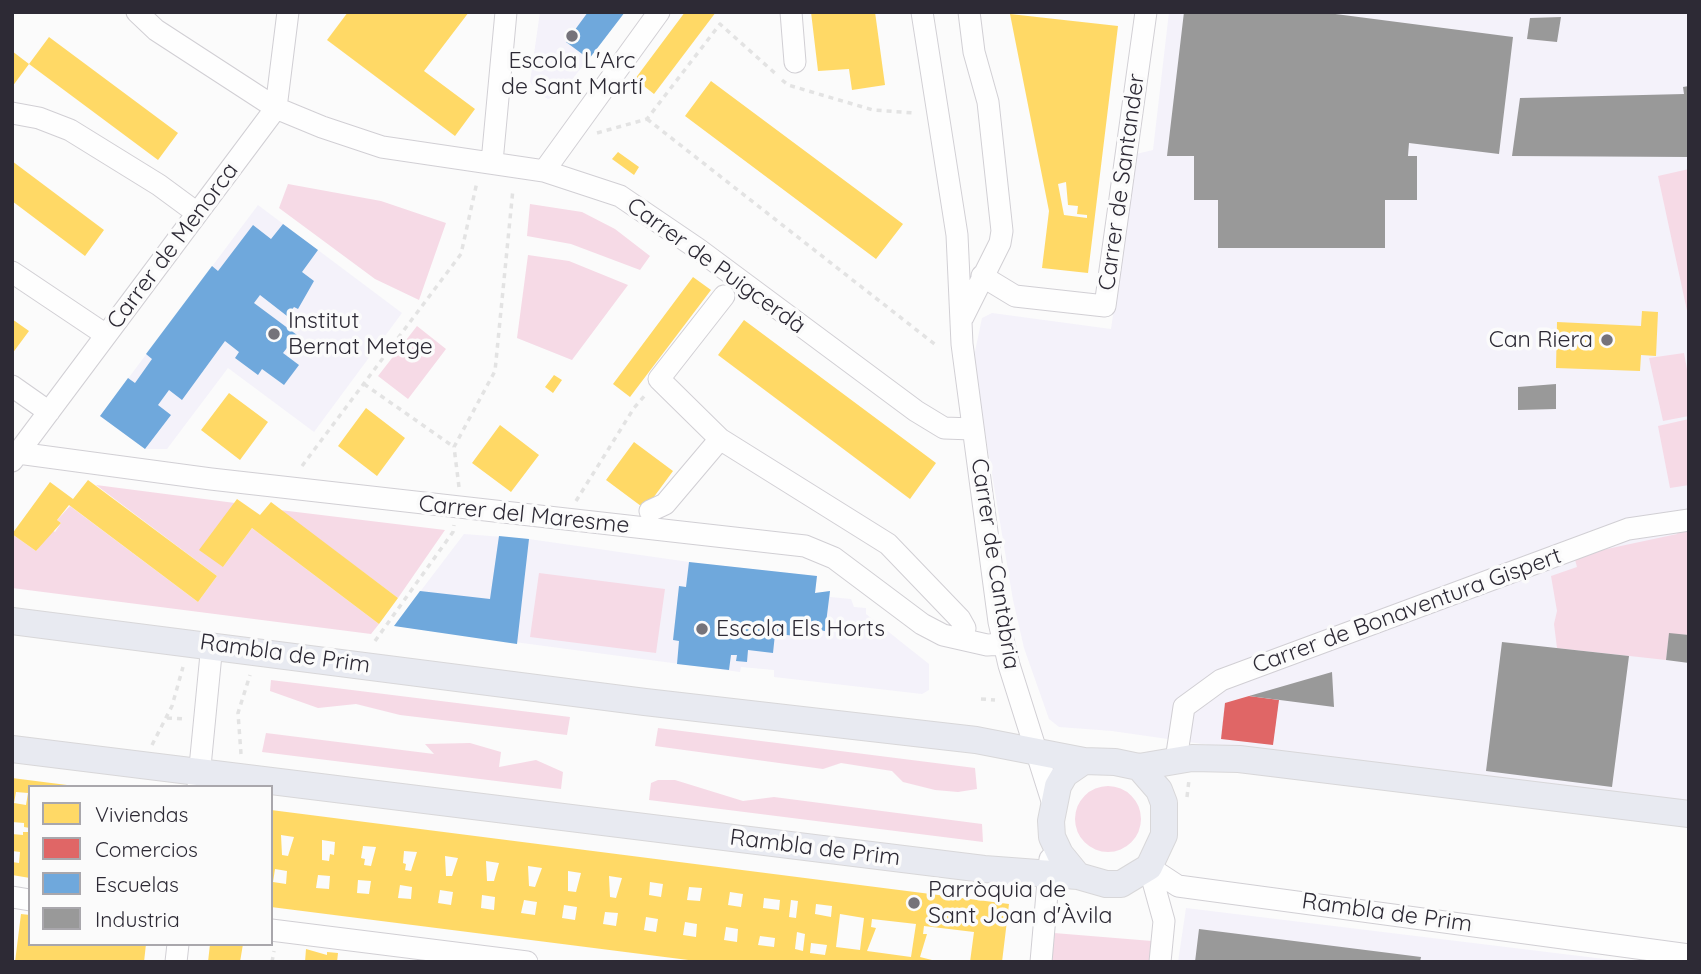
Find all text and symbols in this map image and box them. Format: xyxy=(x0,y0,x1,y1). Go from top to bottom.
marker: Escola L'Arc de Sant Martí xyxy=(564,28,580,44)
place label: Escola L'Arc de Sant Martí xyxy=(501,47,643,101)
street label: Carrer de Santander xyxy=(1093,72,1151,292)
street label: Carrer de Menorca xyxy=(102,157,244,335)
street label: Carrer de Puigcerdà xyxy=(621,192,811,340)
place label: Institut Bernat Metge xyxy=(288,307,433,361)
marker: Institut Bernat Metge xyxy=(266,326,282,342)
place label: Can Riera xyxy=(1489,326,1593,354)
marker: Can Riera xyxy=(1599,332,1615,348)
street label: Carrer de Cantàbria xyxy=(965,457,1025,671)
street label: Carrer del Maresme xyxy=(417,490,631,540)
street label: Carrer de Bonaventura Gispert xyxy=(1249,542,1565,680)
place label: Escola Els Horts xyxy=(716,615,885,643)
marker: Escola Els Horts xyxy=(694,621,710,637)
street label: Rambla de Prim xyxy=(198,628,372,680)
legend xyxy=(28,785,273,946)
text: Viviendas xyxy=(95,801,188,827)
street label: Rambla de Prim xyxy=(728,824,902,872)
text: Comercios xyxy=(95,836,198,862)
text: Escuelas xyxy=(95,871,179,897)
place label: Parròquia de Sant Joan d'Àvila xyxy=(928,876,1112,930)
street label: Rambla de Prim xyxy=(1300,887,1474,939)
marker: Parròquia de Sant Joan d'Àvila xyxy=(906,895,922,911)
text: Industria xyxy=(95,906,180,932)

